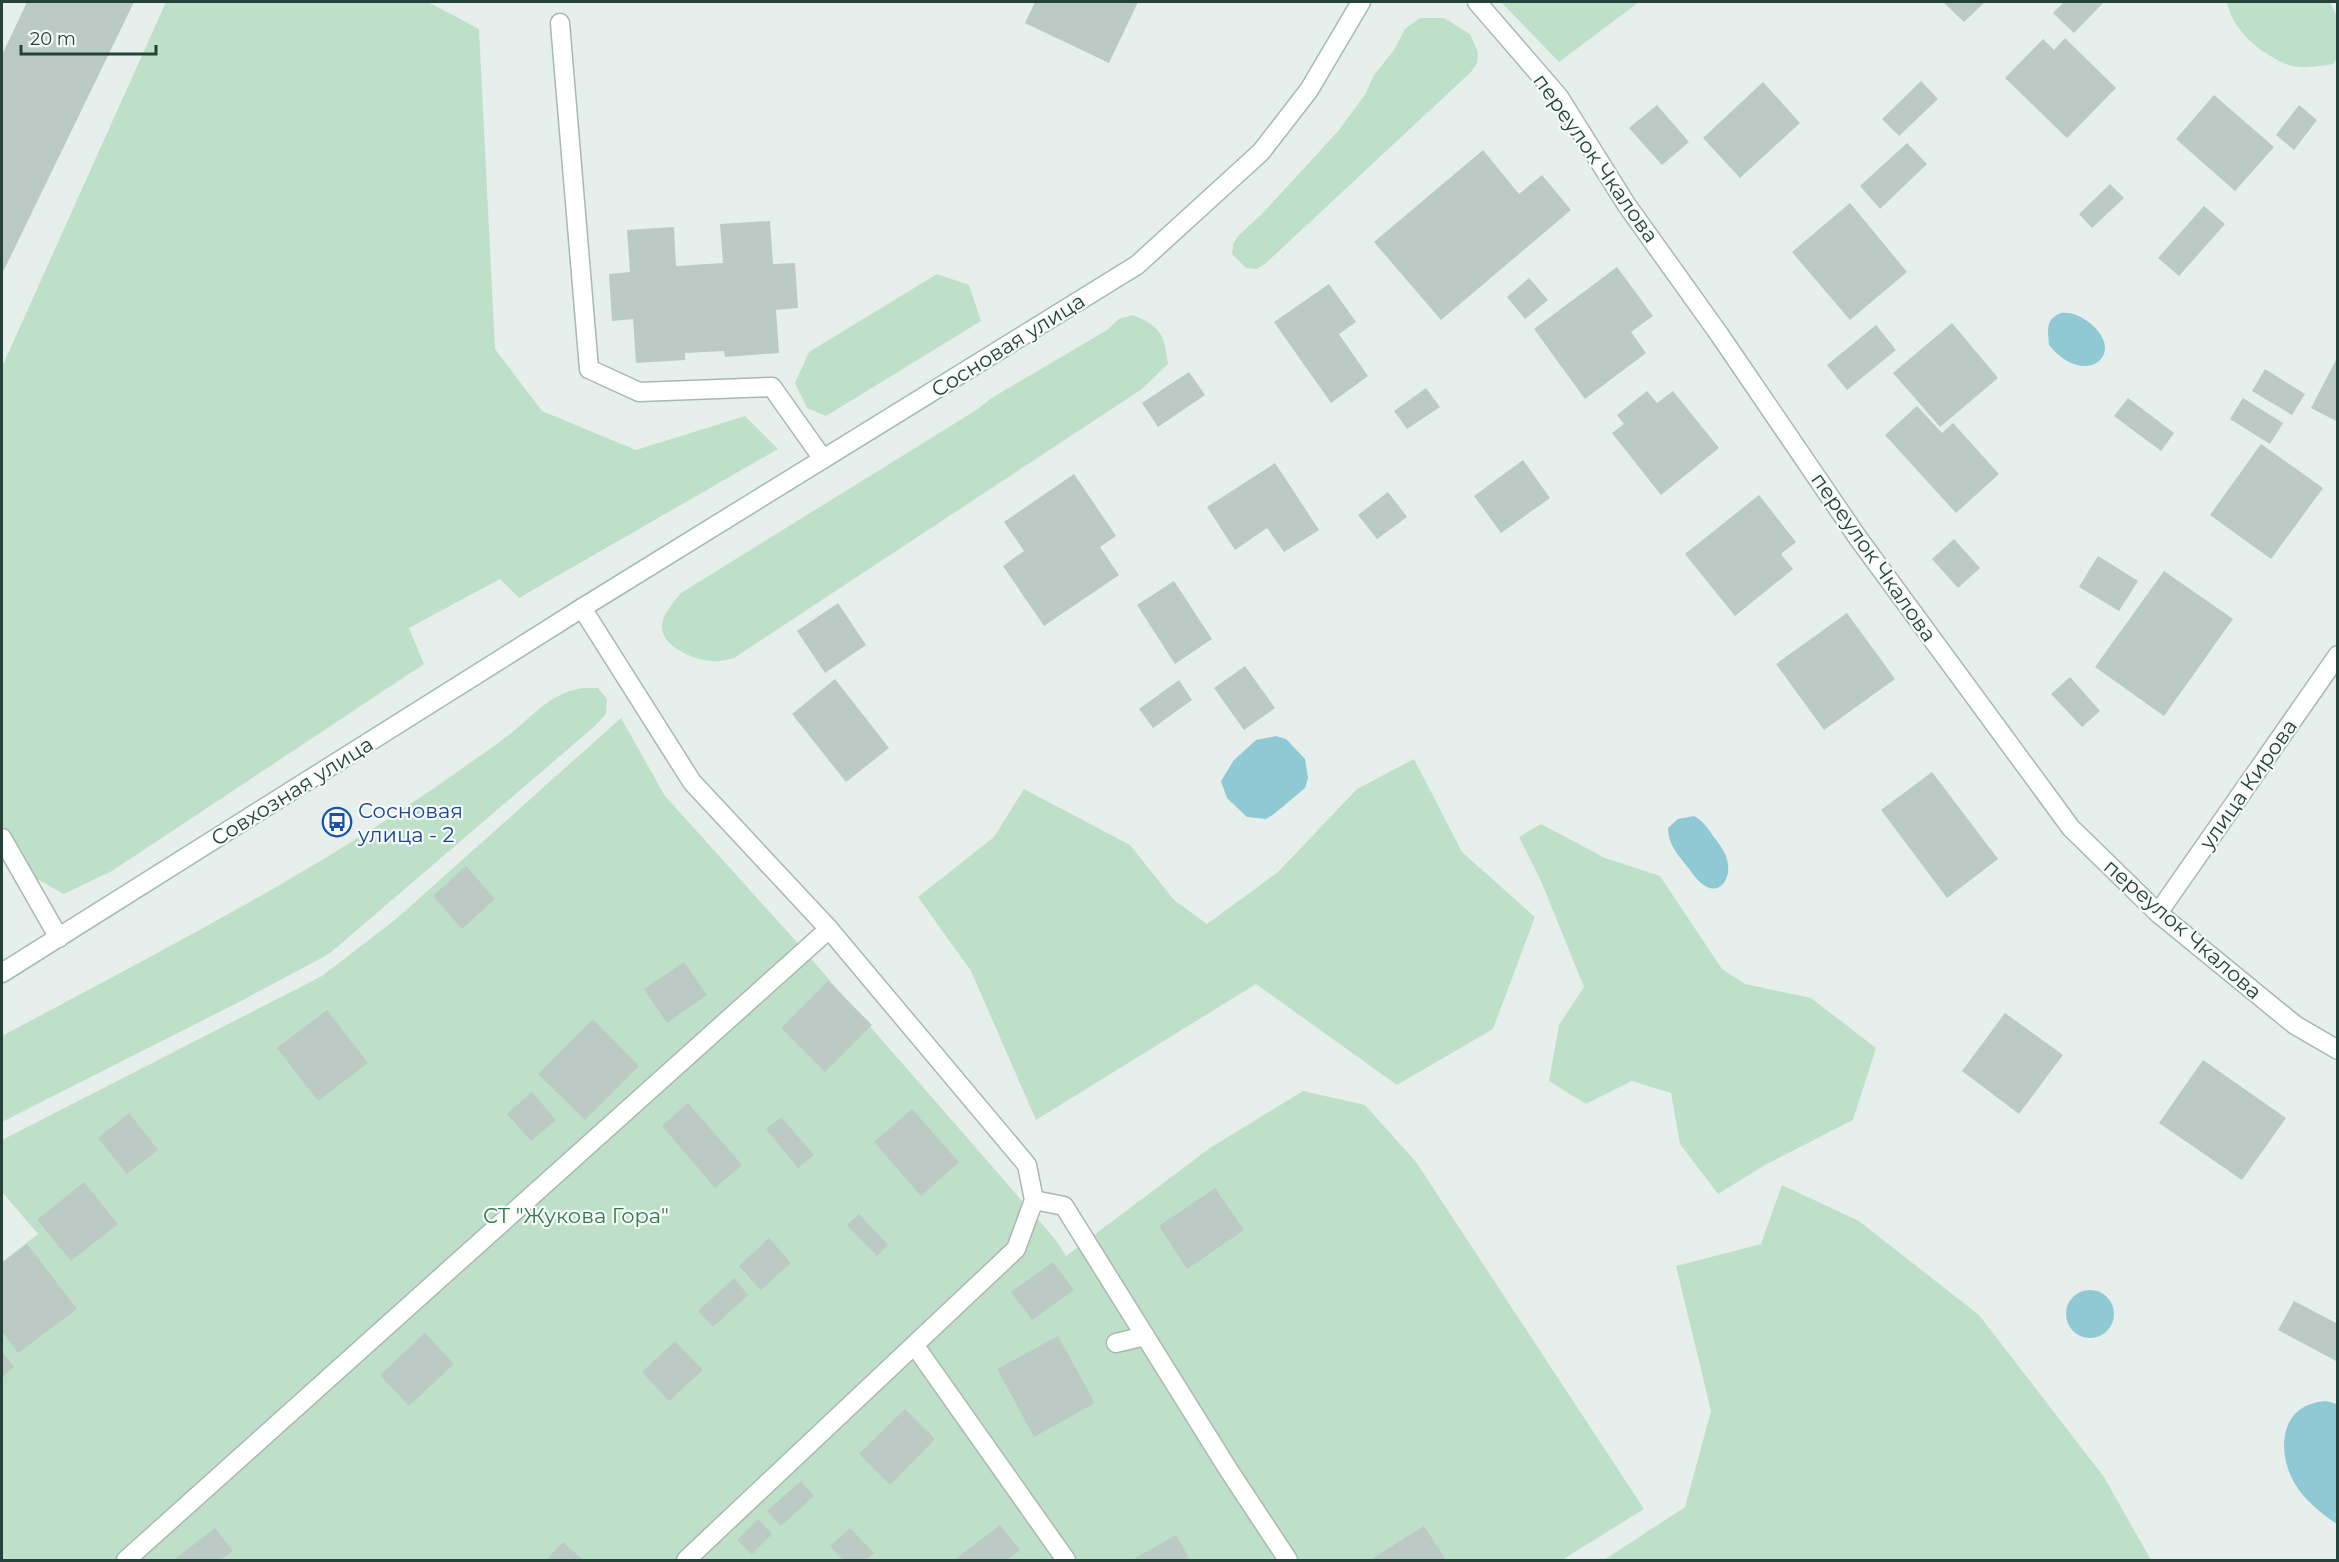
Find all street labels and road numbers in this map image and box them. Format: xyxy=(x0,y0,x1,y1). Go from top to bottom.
street label: переулок Чкалова xyxy=(1528,69,1664,247)
street label: Сосновая улица xyxy=(927,288,1089,402)
street label: переулок Чкалова xyxy=(1806,468,1942,646)
street label: улица Кирова xyxy=(2193,714,2302,855)
street label: Совхозная улица xyxy=(206,731,378,851)
street label: переулок Чкалова xyxy=(2099,854,2267,1004)

